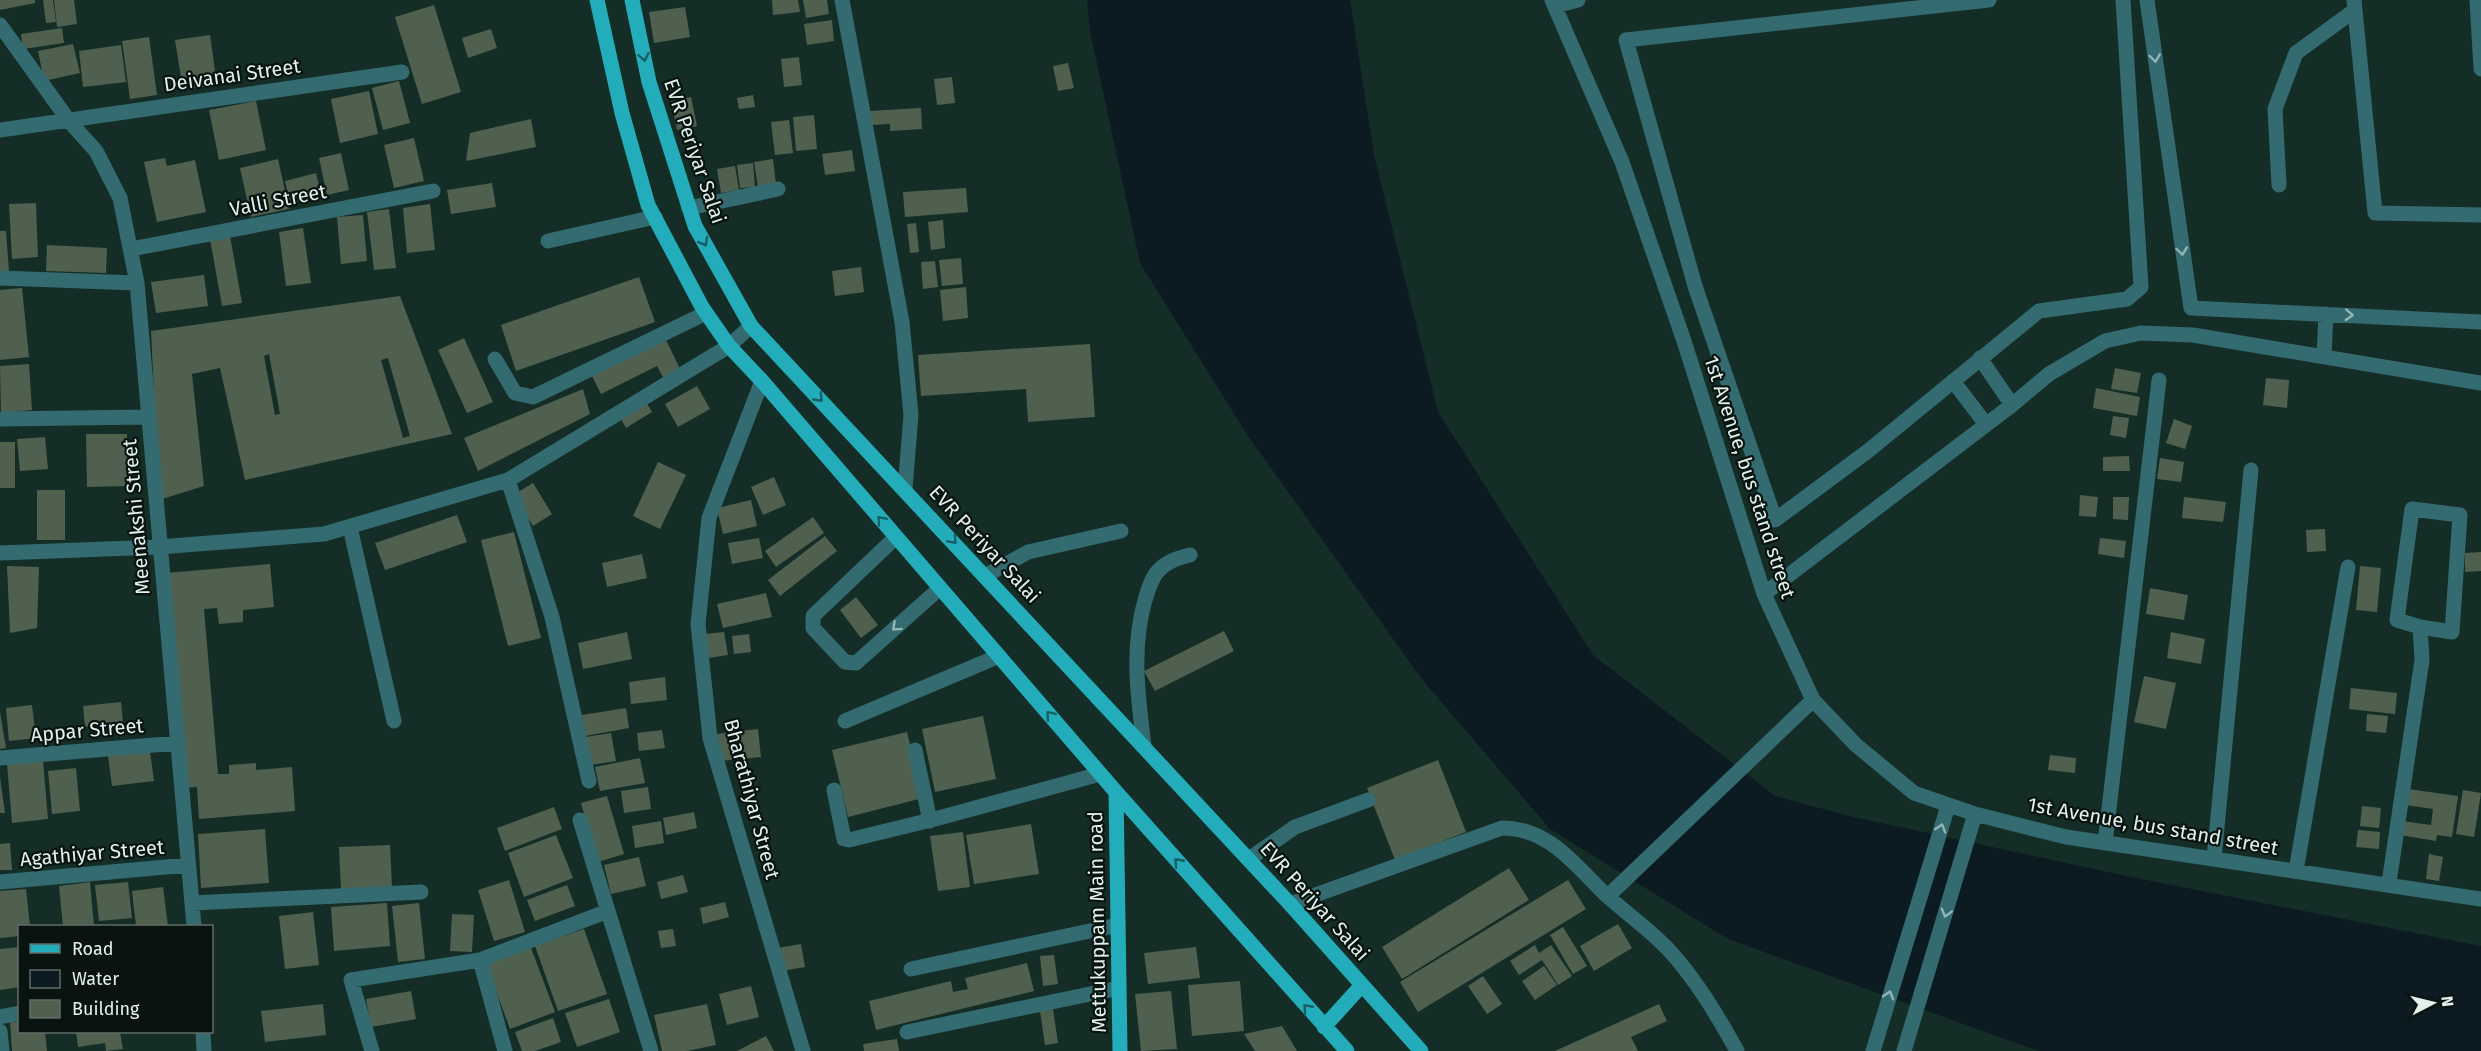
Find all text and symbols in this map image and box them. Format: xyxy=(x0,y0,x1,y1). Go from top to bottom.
one-way arrow xyxy=(637,52,650,62)
street label: Deivanai Street xyxy=(162,53,303,96)
one-way arrow xyxy=(2149,53,2161,63)
street label: EVR Periyar Salai xyxy=(659,75,731,227)
street label: Valli Street xyxy=(228,179,329,221)
one-way arrow xyxy=(697,236,708,246)
one-way arrow xyxy=(2176,246,2188,256)
one-way arrow xyxy=(2344,309,2353,322)
street label: 1st Avenue, bus stand street xyxy=(1699,353,1801,602)
one-way arrow xyxy=(811,391,822,402)
street label: Meenakshi Street xyxy=(117,437,155,596)
street label: EVR Periyar Salai xyxy=(924,480,1046,608)
one-way arrow xyxy=(877,516,888,527)
one-way arrow xyxy=(945,533,956,544)
one-way arrow xyxy=(893,620,903,631)
one-way arrow xyxy=(1046,711,1057,722)
street label: Appar Street xyxy=(30,713,145,747)
street label: Bharathiyar Street xyxy=(719,716,785,883)
street label: 1st Avenue, bus stand street xyxy=(2026,792,2281,860)
street label: Mettukuppam Main road xyxy=(1083,811,1111,1033)
one-way arrow xyxy=(1934,823,1946,834)
street label: Agathiyar Street xyxy=(19,835,166,871)
street label: EVR Periyar Salai xyxy=(1255,837,1375,965)
one-way arrow xyxy=(1174,858,1185,869)
one-way arrow xyxy=(1941,908,1954,918)
legend xyxy=(18,925,213,1033)
text: Road xyxy=(72,938,114,960)
text: Water xyxy=(72,968,119,990)
north arrow xyxy=(2403,973,2463,1033)
one-way arrow xyxy=(1882,990,1895,1001)
text: N xyxy=(2437,995,2457,1008)
text: Building xyxy=(72,998,140,1020)
one-way arrow xyxy=(1303,1004,1314,1015)

